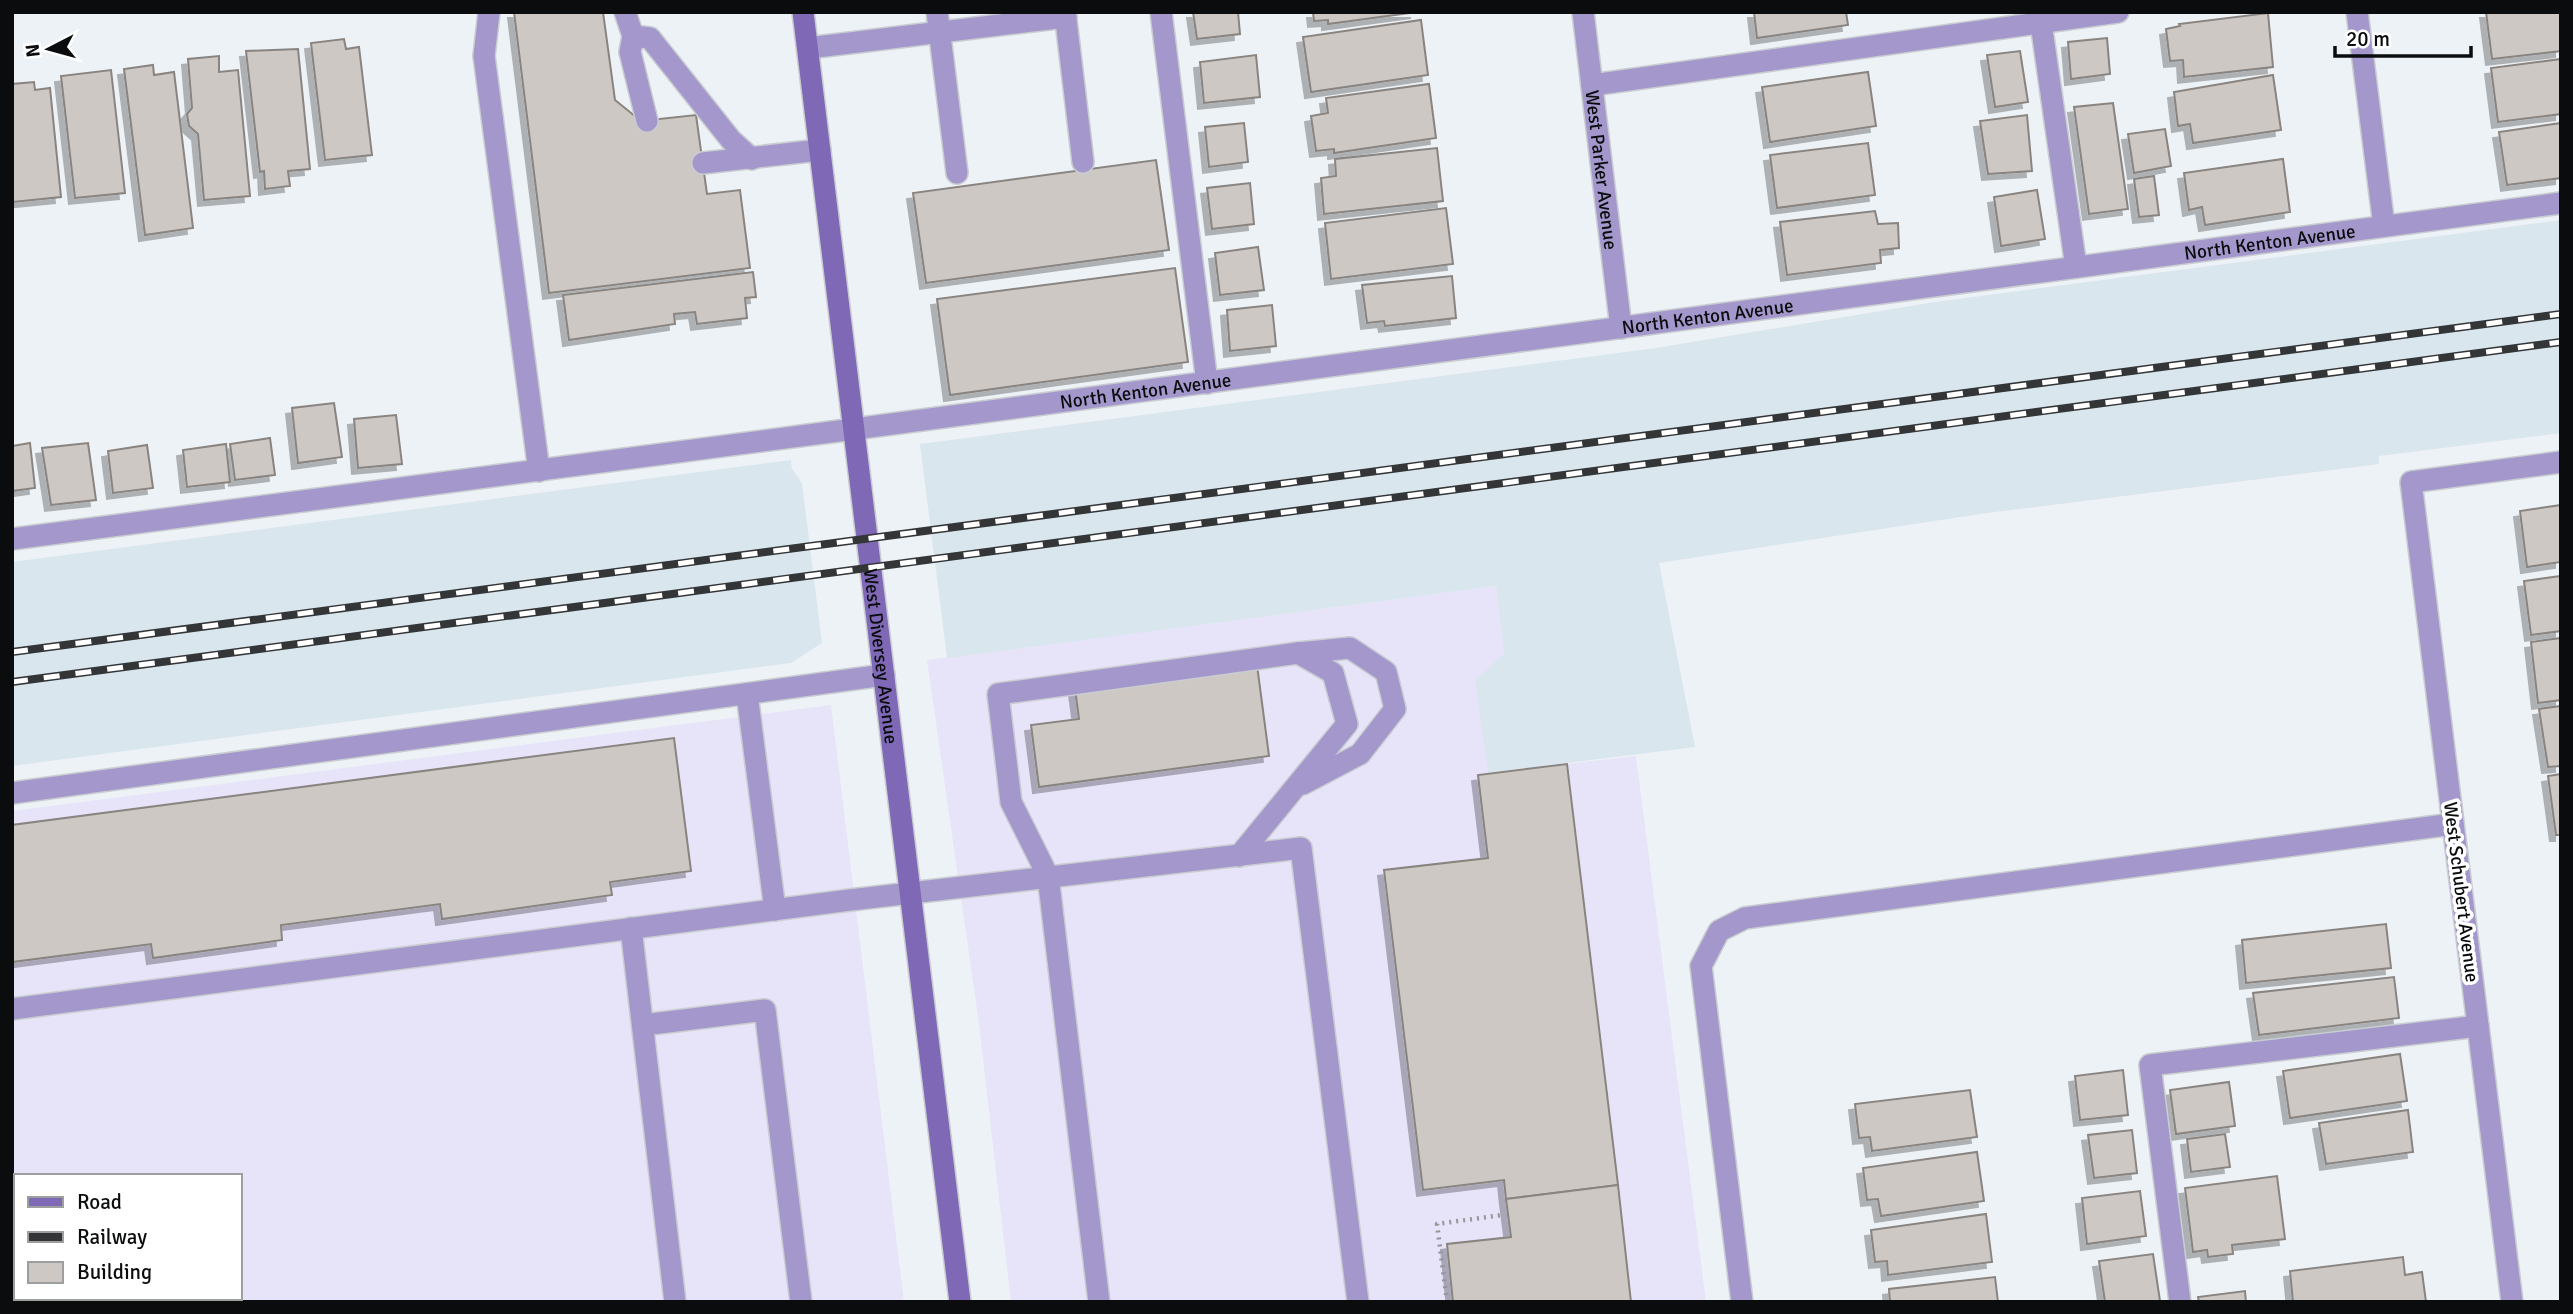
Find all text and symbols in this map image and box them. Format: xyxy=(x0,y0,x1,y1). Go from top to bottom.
north arrow xyxy=(14,14,84,84)
scale bar xyxy=(2335,14,2472,58)
text: 20 m xyxy=(2346,26,2390,52)
text: N xyxy=(20,43,46,58)
street label: West Parker Avenue xyxy=(1579,89,1622,251)
street label: North Kenton Avenue xyxy=(2183,219,2357,266)
street label: North Kenton Avenue xyxy=(1620,294,1795,340)
street label: North Kenton Avenue xyxy=(1058,368,1233,415)
street label: West Diversey Avenue xyxy=(858,567,903,745)
street label: West Schubert Avenue xyxy=(2438,801,2484,984)
legend xyxy=(14,1174,242,1300)
text: Road xyxy=(77,1189,122,1215)
text: Railway xyxy=(77,1224,147,1250)
text: Building xyxy=(77,1259,152,1285)

